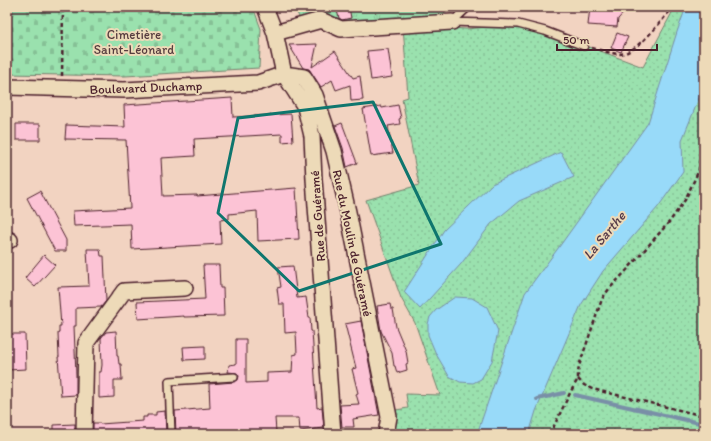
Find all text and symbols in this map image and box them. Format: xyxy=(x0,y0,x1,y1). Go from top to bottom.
scale bar xyxy=(557,26,657,52)
park label: Cimetière Saint-Léonard xyxy=(94,27,174,57)
text: 50 m xyxy=(563,33,589,47)
street label: Boulevard Duchamp xyxy=(89,78,203,97)
street label: Rue du Moulin de Guéramé xyxy=(330,168,375,318)
street label: Rue de Guéramé xyxy=(307,170,328,262)
water label: La Sarthe xyxy=(579,207,630,263)

